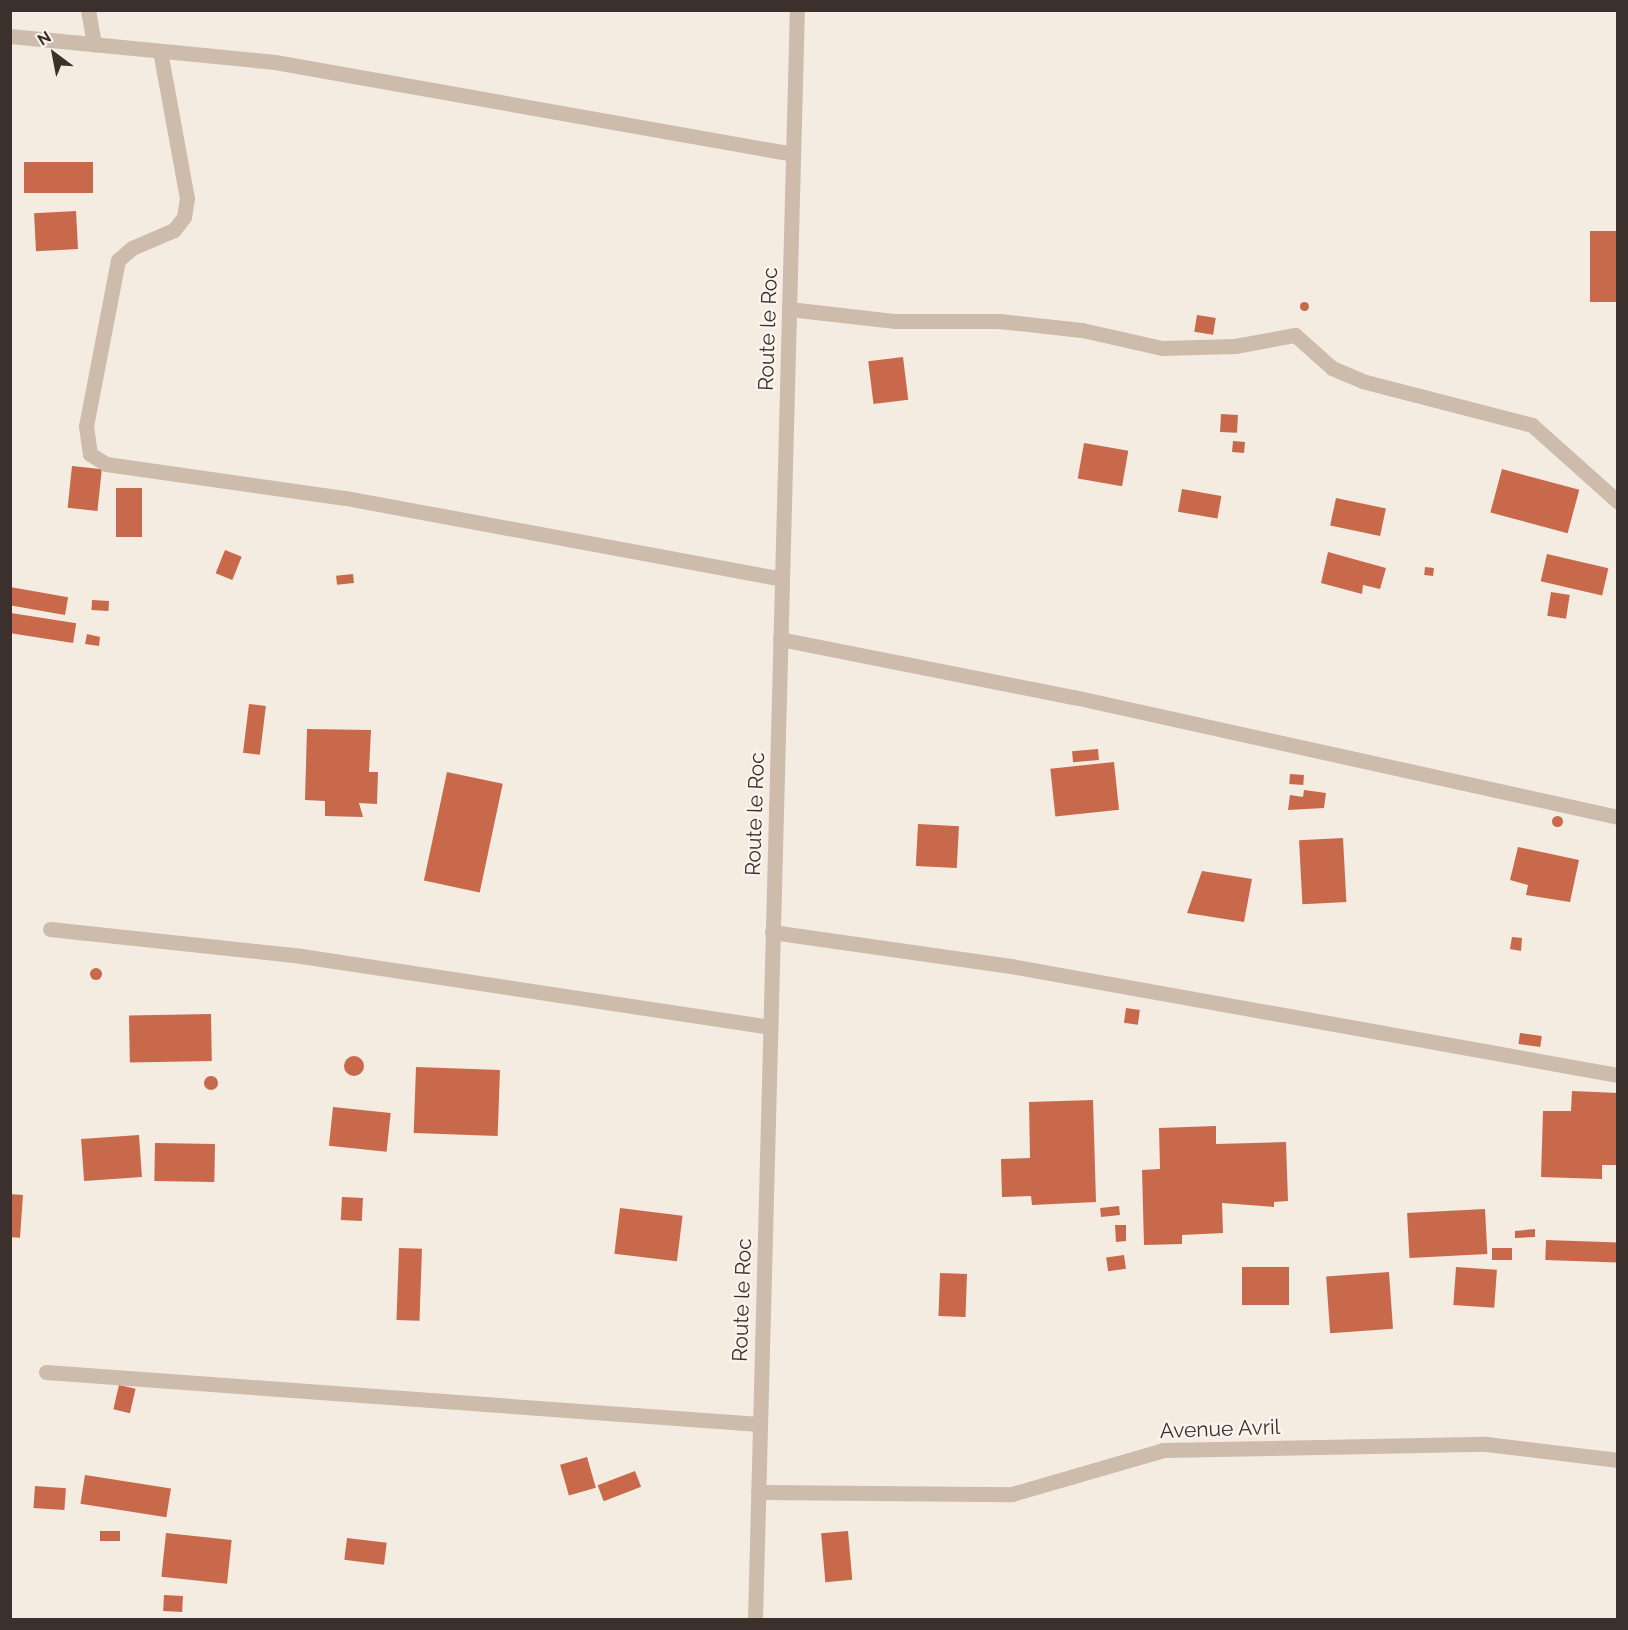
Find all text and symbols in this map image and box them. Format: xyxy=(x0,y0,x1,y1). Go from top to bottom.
north arrow xyxy=(24,24,84,84)
text: N xyxy=(34,27,54,50)
street label: Route le Roc xyxy=(753,267,783,391)
street label: Route le Roc xyxy=(740,752,770,876)
street label: Route le Roc xyxy=(727,1238,757,1362)
street label: Avenue Avril xyxy=(1159,1414,1281,1444)

